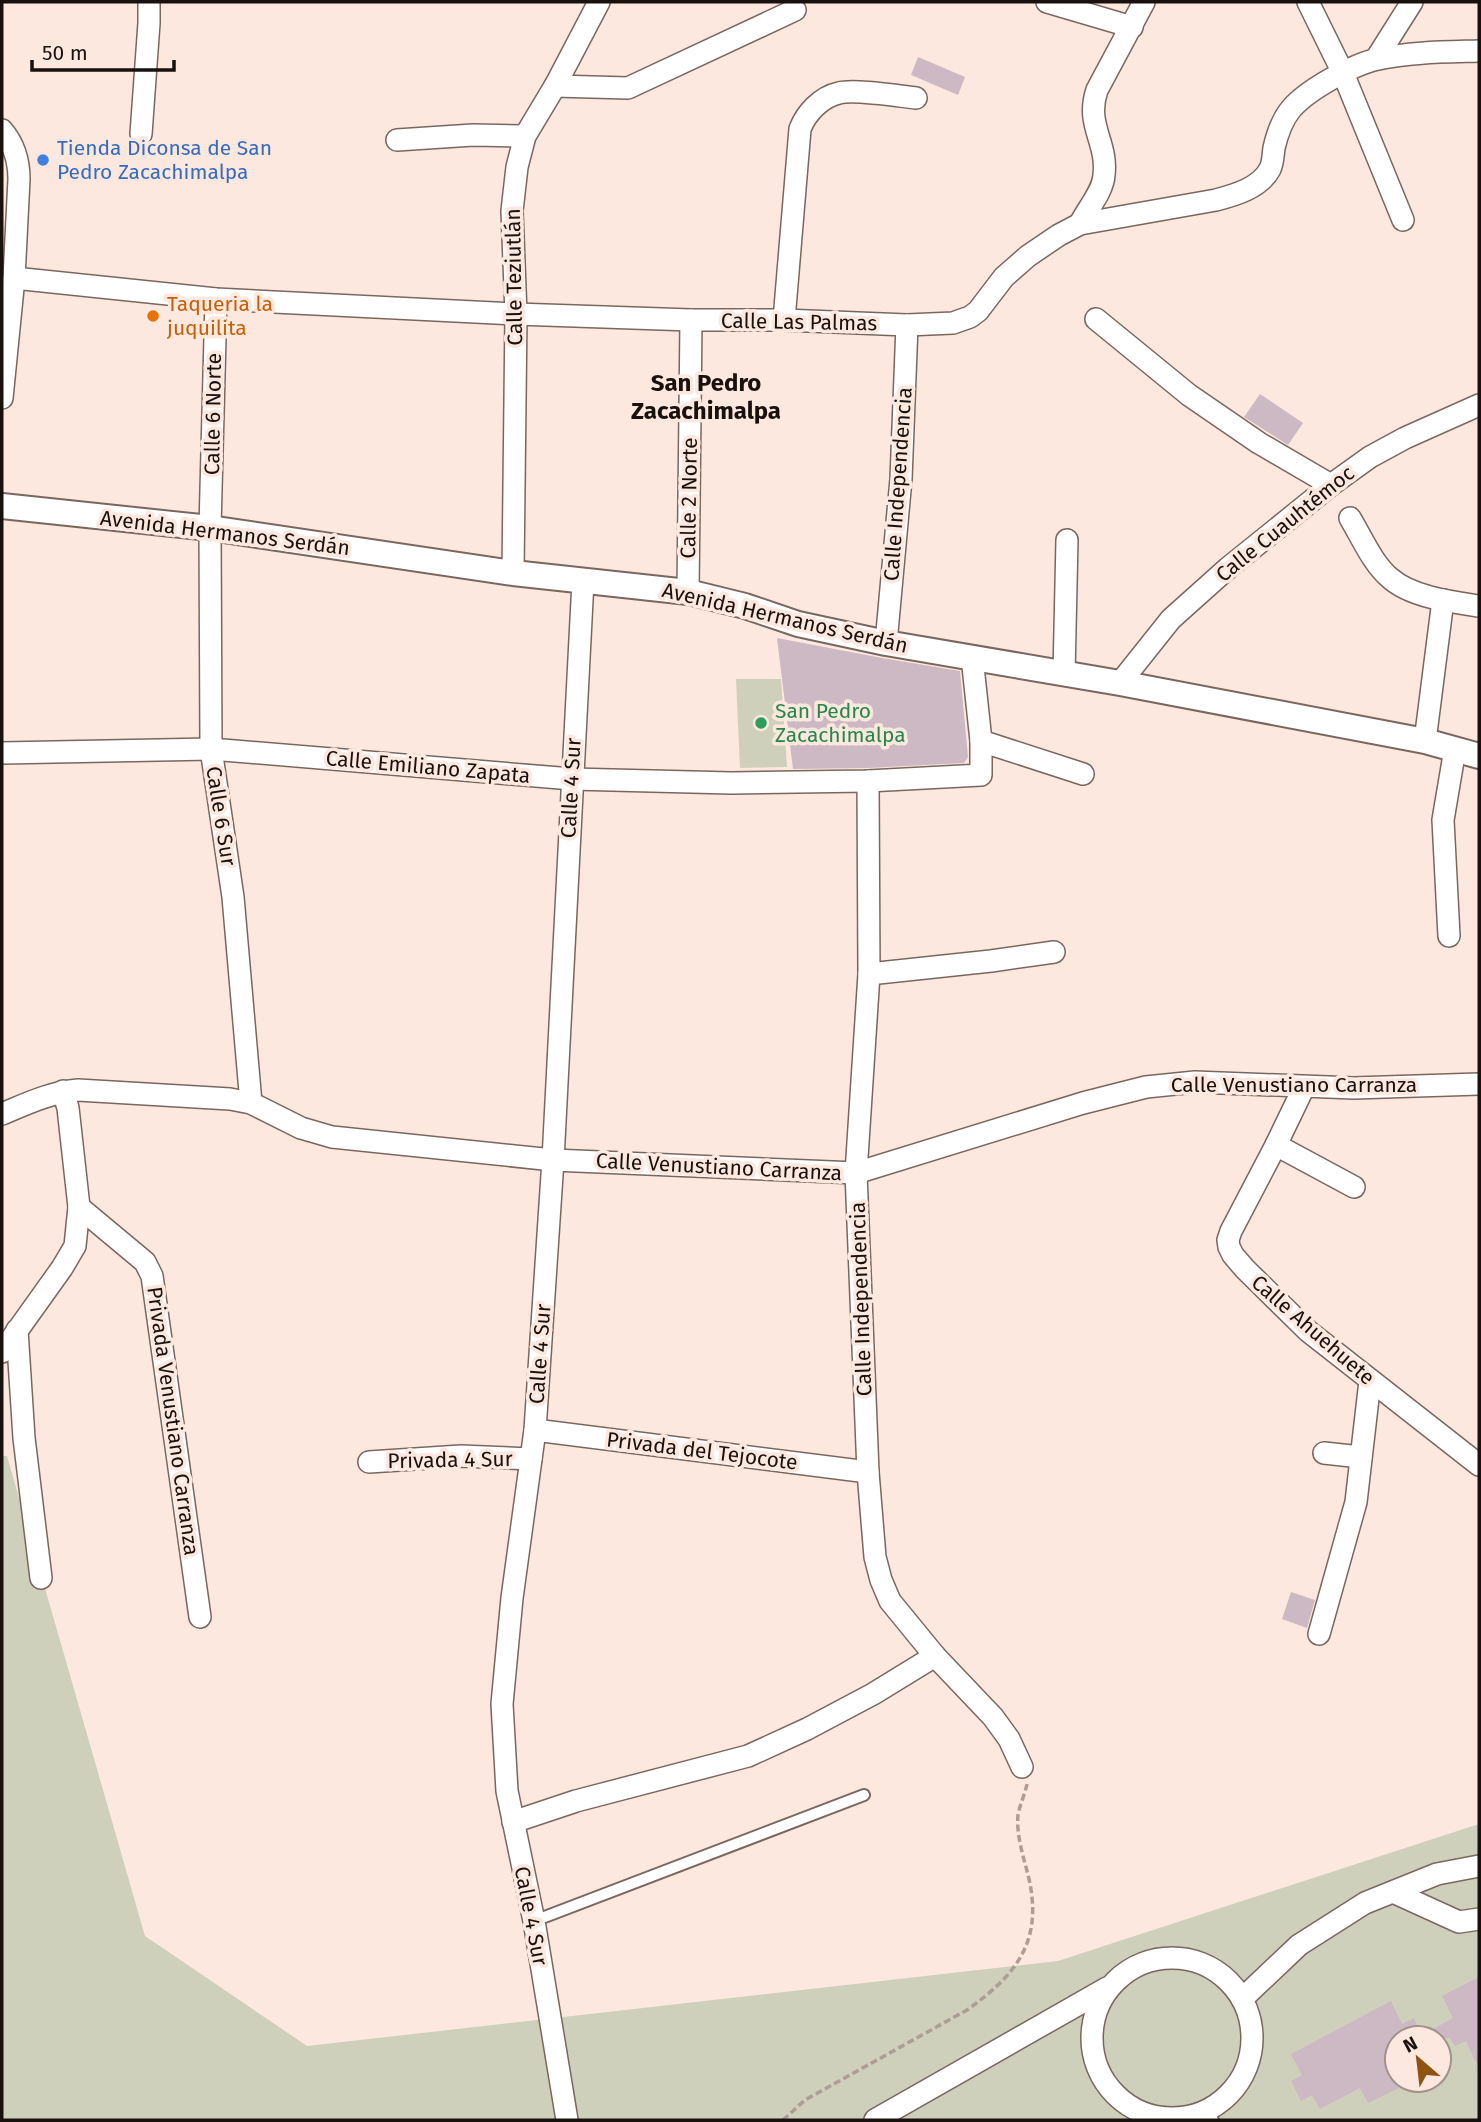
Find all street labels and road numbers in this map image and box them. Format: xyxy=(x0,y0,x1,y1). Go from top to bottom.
street label: Calle Teziutlán xyxy=(500,208,528,346)
street label: Calle Las Palmas xyxy=(721,308,878,336)
street label: Calle 6 Norte xyxy=(199,353,227,475)
street label: Calle Independencia xyxy=(878,386,918,582)
street label: Calle 2 Norte xyxy=(675,437,703,559)
street label: Calle Cuauhtémoc xyxy=(1211,460,1359,588)
street label: Avenida Hermanos Serdán xyxy=(99,505,351,561)
street label: Avenida Hermanos Serdán xyxy=(660,577,910,659)
street label: Calle 4 Sur xyxy=(555,737,587,839)
street label: Calle Emiliano Zapata xyxy=(325,745,531,789)
street label: Calle 6 Sur xyxy=(200,764,242,868)
street label: Calle Venustiano Carranza xyxy=(1171,1072,1417,1098)
street label: Calle Venustiano Carranza xyxy=(595,1148,843,1186)
street label: Calle Independencia xyxy=(845,1201,877,1397)
street label: Calle Ahuehuete xyxy=(1246,1269,1380,1391)
street label: Privada Venustiano Carranza xyxy=(141,1285,205,1557)
street label: Calle 4 Sur xyxy=(524,1303,556,1405)
street label: Privada del Tejocote xyxy=(605,1426,799,1476)
street label: Privada 4 Sur xyxy=(387,1446,513,1474)
street label: Calle 4 Sur xyxy=(509,1864,553,1968)

